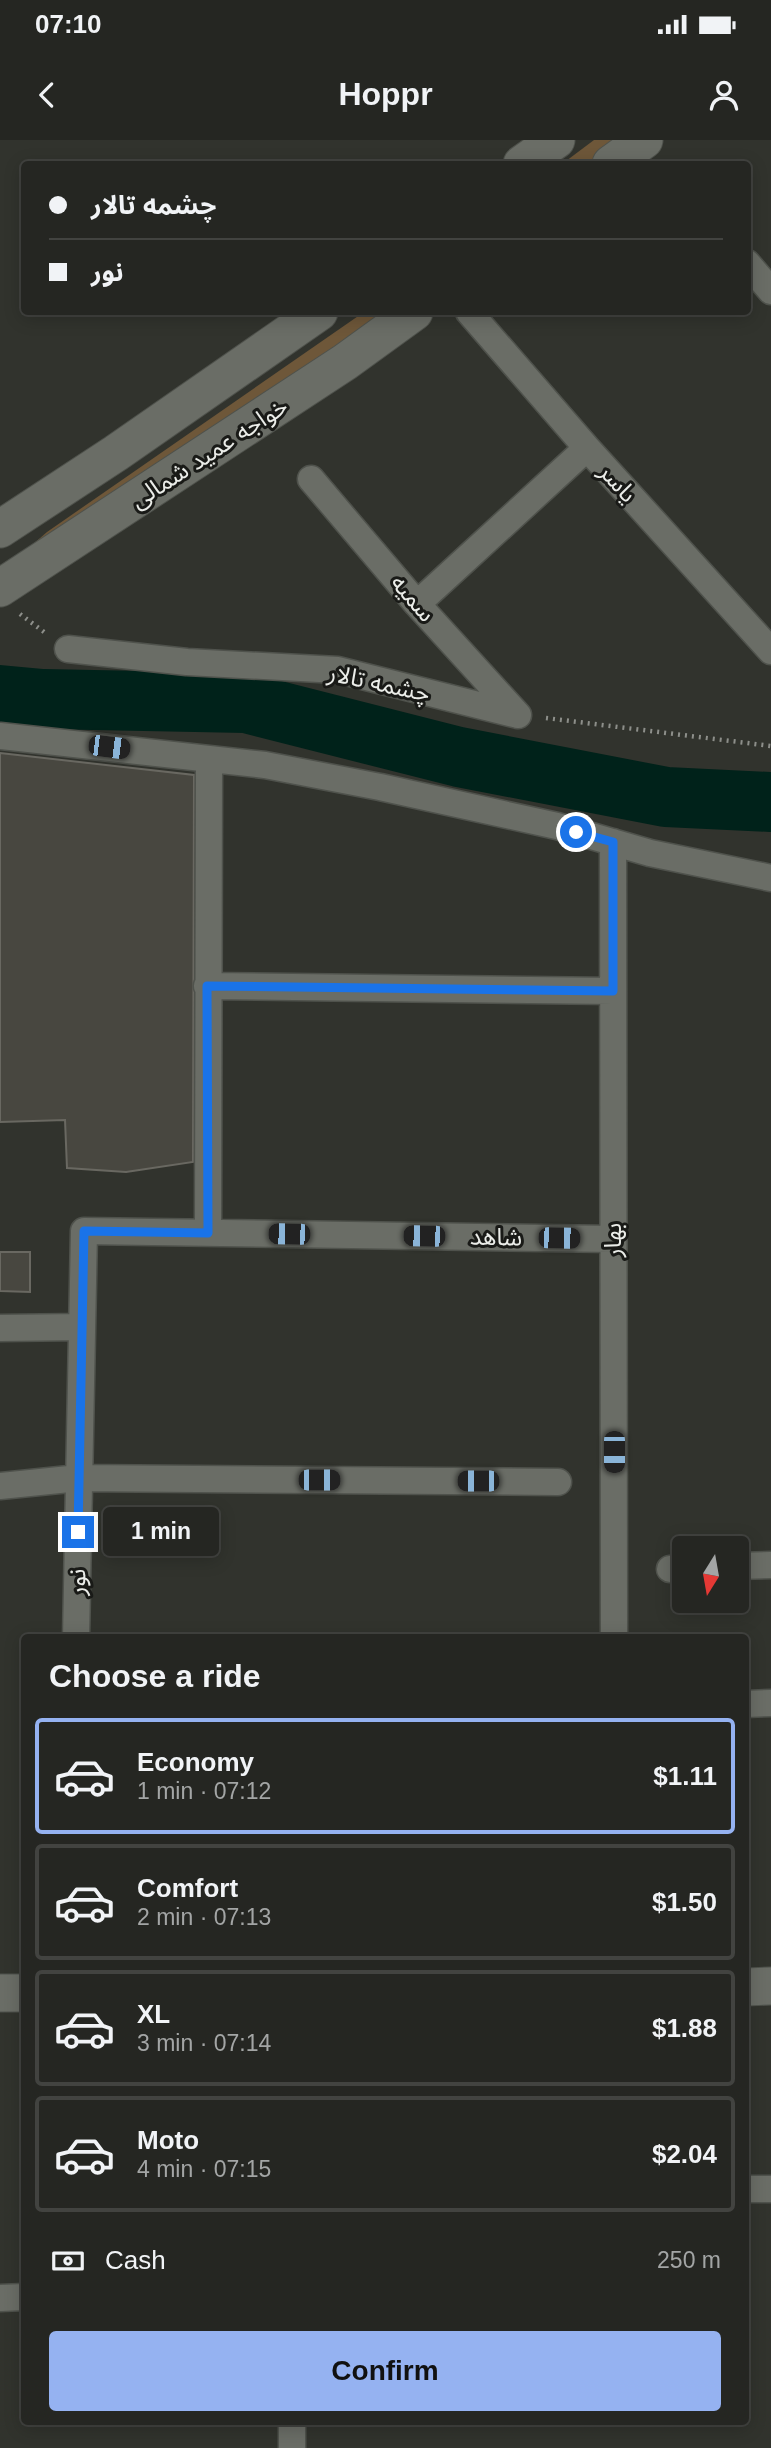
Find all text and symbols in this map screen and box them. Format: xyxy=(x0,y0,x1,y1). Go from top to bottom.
text: 07:10 xyxy=(35,9,102,39)
icon: back xyxy=(28,76,66,114)
text: Hoppr xyxy=(338,76,433,112)
icon: person xyxy=(705,76,743,114)
text: چشمه تالار xyxy=(91,190,216,220)
text: نور xyxy=(91,257,124,287)
street label: خواجه عمید شمالی xyxy=(125,392,293,514)
street label: یاسر xyxy=(593,457,643,508)
street label: سمیه xyxy=(386,569,441,627)
street label: چشمه تالار xyxy=(324,658,433,709)
car xyxy=(87,734,132,760)
route start xyxy=(560,816,592,848)
car xyxy=(268,1223,311,1245)
street label: شاهد xyxy=(470,1223,522,1250)
street label: بهار xyxy=(599,1223,627,1258)
car xyxy=(403,1225,446,1247)
car xyxy=(538,1227,581,1249)
car xyxy=(604,1431,625,1473)
car xyxy=(299,1470,341,1491)
car xyxy=(458,1471,500,1492)
callout: 1 min xyxy=(102,1508,218,1556)
route end xyxy=(62,1516,94,1548)
text: 1 min xyxy=(131,1518,191,1544)
north arrow xyxy=(672,1536,749,1614)
map controls xyxy=(672,1536,749,1613)
street label: نور xyxy=(63,1568,91,1597)
text: Choose a ride xyxy=(49,1658,261,1694)
icon: car xyxy=(53,1745,116,1808)
text: Economy xyxy=(137,1747,254,1777)
text: $1.11 xyxy=(653,1761,717,1791)
text: 1 min · 07:12 xyxy=(137,1778,271,1804)
icon: car xyxy=(53,1871,116,1934)
text: Comfort xyxy=(137,1873,238,1903)
text: $1.50 xyxy=(652,1887,717,1917)
text: 2 min · 07:13 xyxy=(137,1904,271,1930)
icon: car xyxy=(53,1997,116,2060)
text: XL xyxy=(137,1999,170,2029)
text: $1.88 xyxy=(652,2013,717,2043)
text: 3 min · 07:14 xyxy=(137,2030,271,2056)
icon: car xyxy=(53,2123,116,2186)
text: Moto xyxy=(137,2125,199,2155)
text: $2.04 xyxy=(652,2139,717,2169)
text: 4 min · 07:15 xyxy=(137,2156,271,2182)
icon: cash xyxy=(49,2242,87,2280)
text: Cash xyxy=(105,2245,166,2275)
text: 250 m xyxy=(657,2247,721,2273)
button: Confirm xyxy=(49,2331,721,2411)

